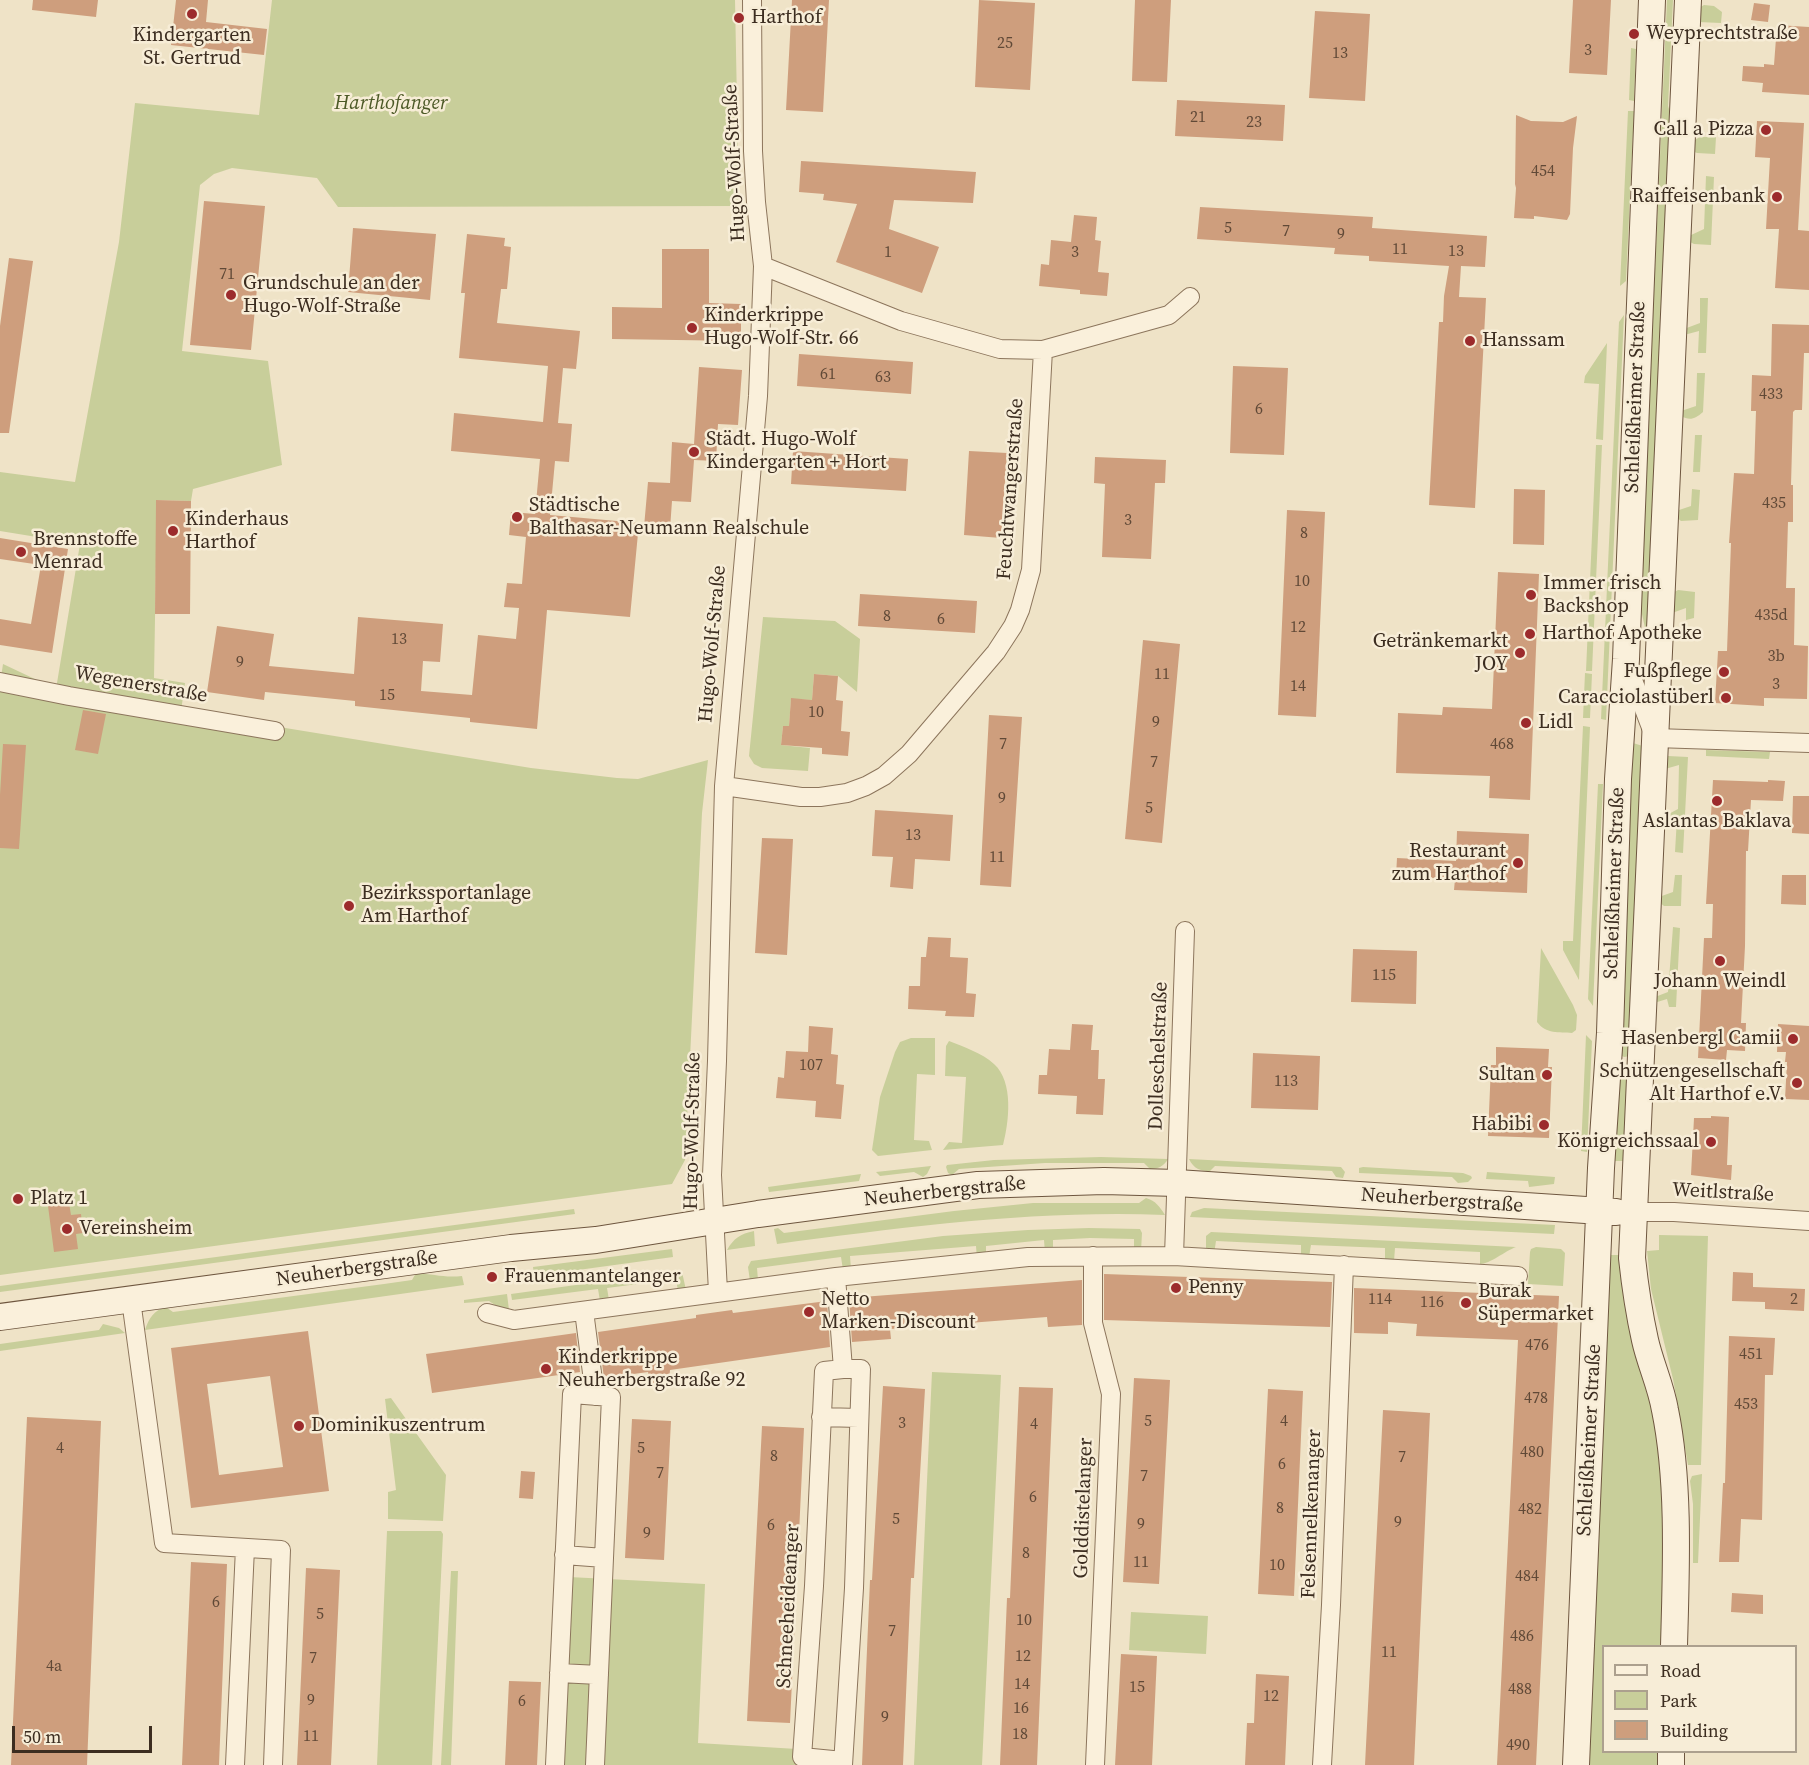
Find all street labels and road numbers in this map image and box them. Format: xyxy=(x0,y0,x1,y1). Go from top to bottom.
street label: Hugo-Wolf-Straße xyxy=(719,84,751,242)
street label: Schleißheimer Straße xyxy=(1621,301,1651,493)
street label: Feuchtwangerstraße xyxy=(993,397,1029,581)
street label: Hugo-Wolf-Straße xyxy=(694,564,732,724)
street label: Wegenerstraße xyxy=(73,661,209,709)
street label: Schleißheimer Straße xyxy=(1600,787,1630,979)
street label: Dolleschelstraße xyxy=(1144,981,1174,1131)
street label: Hugo-Wolf-Straße xyxy=(680,1052,706,1210)
street label: Neuherbergstraße xyxy=(863,1172,1027,1212)
street label: Weitlstraße xyxy=(1671,1178,1775,1208)
street label: Neuherbergstraße xyxy=(1360,1183,1524,1219)
street label: Neuherbergstraße xyxy=(275,1246,439,1292)
street label: Schleißheimer Straße xyxy=(1573,1343,1607,1537)
street label: Felsennelkenanger xyxy=(1297,1429,1327,1599)
street label: Golddistelanger xyxy=(1070,1437,1098,1579)
street label: Schneeheideanger xyxy=(773,1523,805,1689)

